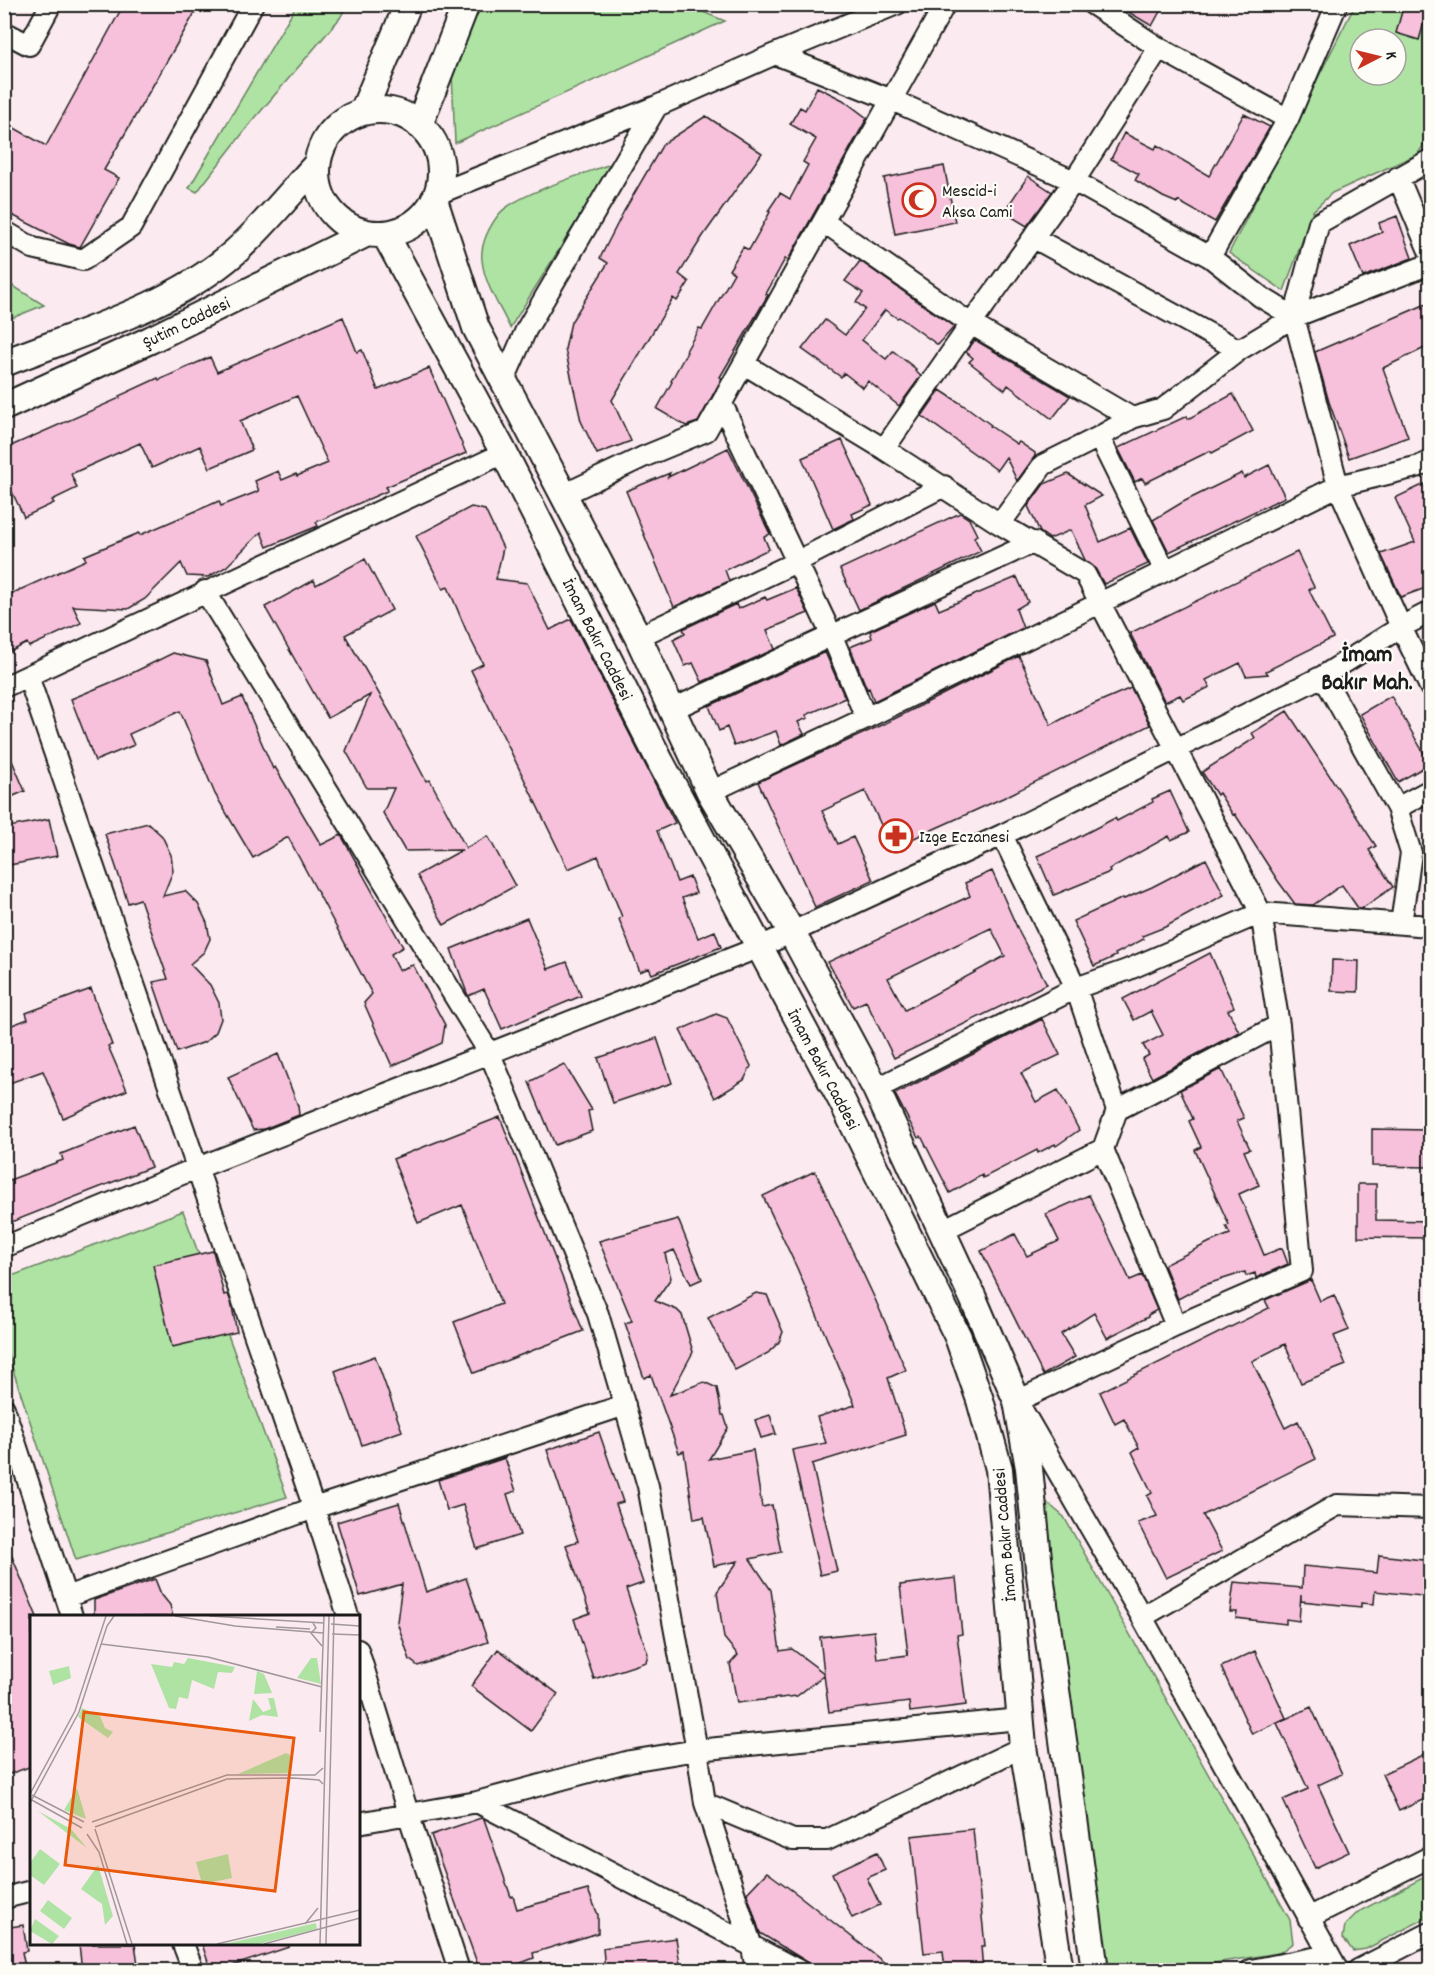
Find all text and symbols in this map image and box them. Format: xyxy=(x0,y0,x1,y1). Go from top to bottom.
north arrow xyxy=(1348,27,1408,87)
text: K xyxy=(1379,50,1402,61)
place label: Mescid-i Aksa Cami xyxy=(942,180,1012,226)
mosque icon: Mescid-i Aksa Cami xyxy=(901,182,937,218)
street label: Şutim Caddesi xyxy=(139,292,235,356)
street label: İmam Bakır Caddesi xyxy=(554,575,637,705)
district label: İmam Bakır Mah. xyxy=(1321,639,1413,701)
pharmacy icon: Izge Eczanesi xyxy=(878,818,914,854)
place label: Izge Eczanesi xyxy=(919,826,1009,851)
street label: İmam Bakır Caddesi xyxy=(779,1005,864,1135)
street label: İmam Bakır Caddesi xyxy=(988,1467,1025,1603)
inset map xyxy=(30,1615,360,1945)

